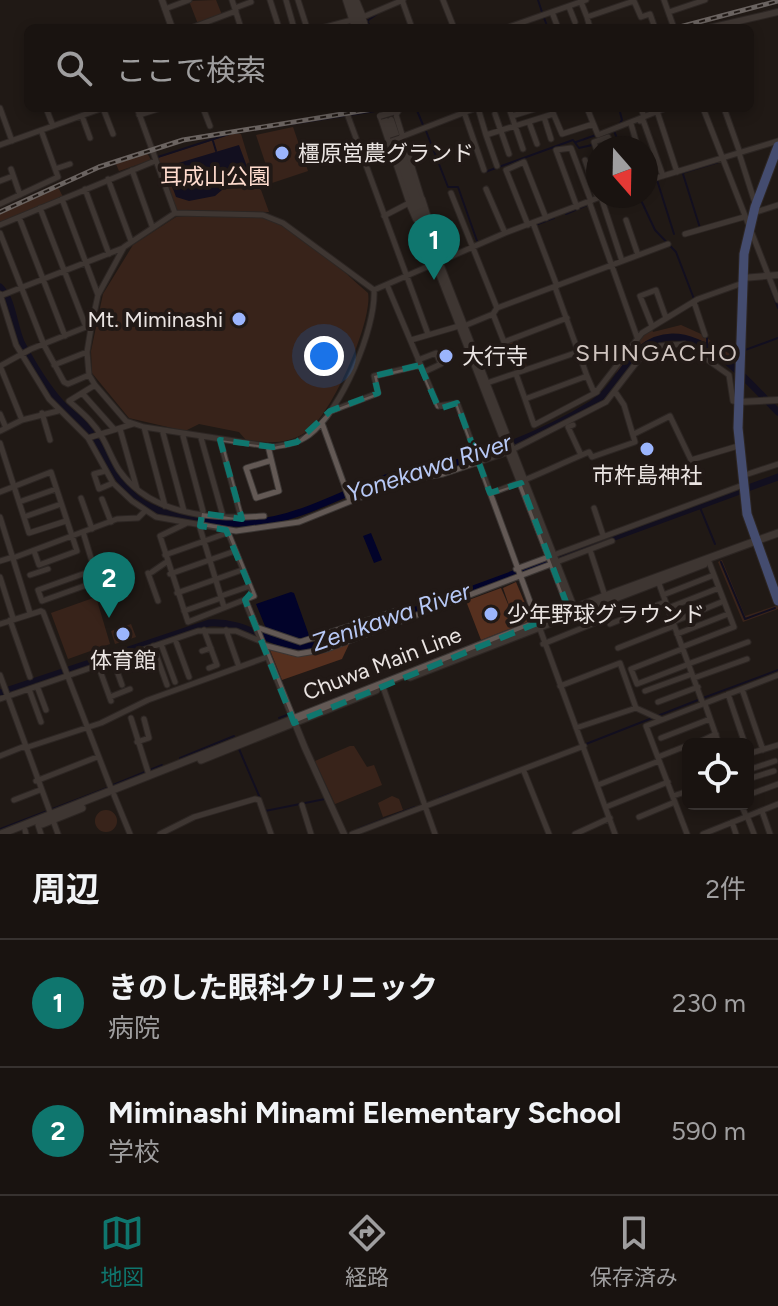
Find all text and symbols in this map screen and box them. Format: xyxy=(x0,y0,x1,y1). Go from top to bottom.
search box xyxy=(24,24,754,112)
icon: search xyxy=(52,46,96,90)
text: ここで検索 xyxy=(116,52,266,89)
north arrow xyxy=(586,136,658,208)
place label: 橿原営農グランド xyxy=(298,140,474,167)
marker: 橿原営農グランド xyxy=(273,144,291,162)
park label: 耳成山公園 xyxy=(160,163,270,190)
pin: 1 xyxy=(408,214,460,280)
place label: Mt. Miminashi xyxy=(87,306,223,333)
marker: Mt. Miminashi xyxy=(230,310,248,328)
your location xyxy=(304,336,344,376)
district label: SHINGACHO xyxy=(575,338,739,367)
place label: 大行寺 xyxy=(462,343,528,370)
marker: 大行寺 xyxy=(437,347,455,365)
water label: Yonekawa River xyxy=(343,427,516,508)
marker: 市杵島神社 xyxy=(638,440,656,458)
place label: 市杵島神社 xyxy=(592,462,702,489)
pin: 2 xyxy=(83,552,135,618)
water label: Zenikawa River xyxy=(308,576,475,657)
place label: 少年野球グラウンド xyxy=(507,601,705,628)
marker: 少年野球グラウンド xyxy=(482,605,500,623)
street label: Chuwa Main Line xyxy=(299,621,465,706)
marker: 体育館 xyxy=(114,625,132,643)
place label: 体育館 xyxy=(90,647,156,674)
map controls xyxy=(682,738,754,810)
button: locate xyxy=(682,738,754,810)
text: 周辺 xyxy=(32,869,100,910)
text: 2件 xyxy=(705,873,746,905)
text: きのした眼科クリニック xyxy=(108,969,438,1006)
text: 1 xyxy=(53,987,63,1019)
text: 230 m xyxy=(672,987,746,1019)
text: 病院 xyxy=(108,1012,160,1044)
text: Miminashi Minami Elementary School xyxy=(108,1094,621,1131)
text: 2 xyxy=(50,1115,66,1147)
text: 590 m xyxy=(671,1115,746,1147)
text: 学校 xyxy=(108,1136,160,1168)
tab: 地図 xyxy=(100,1211,144,1291)
tab: 経路 xyxy=(345,1211,389,1291)
tab: 保存済み xyxy=(590,1211,678,1291)

